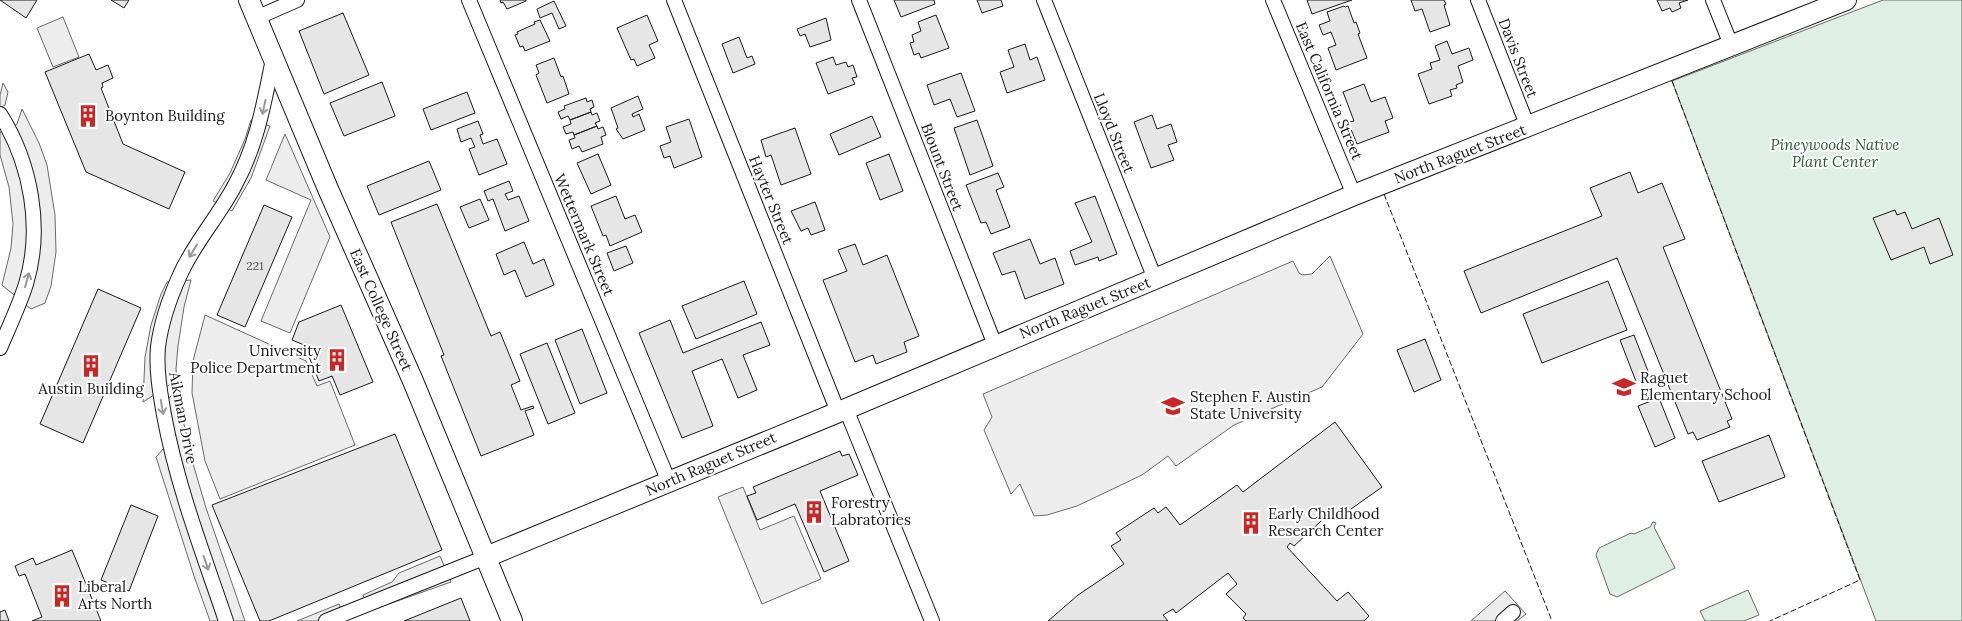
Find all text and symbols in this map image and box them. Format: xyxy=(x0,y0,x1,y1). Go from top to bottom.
street label: Davis Street xyxy=(1495,15,1542,101)
street label: East California Street xyxy=(1292,19,1367,163)
street label: Lloyd Street xyxy=(1090,90,1139,176)
one-way arrow xyxy=(258,98,268,114)
building icon: Boynton Building xyxy=(75,103,101,129)
place label: Boynton Building xyxy=(105,106,225,125)
street label: North Raguet Street xyxy=(1391,119,1529,188)
street label: Blount Street xyxy=(917,120,968,213)
park label: Pineywoods Native Plant Center xyxy=(1770,135,1900,171)
street label: Hayter Street xyxy=(745,153,798,247)
street label: Wettermark Street xyxy=(550,171,619,299)
one-way arrow xyxy=(188,244,198,258)
street label: East College Street xyxy=(346,246,417,374)
house number: 221 xyxy=(246,258,264,273)
street label: North Raguet Street xyxy=(1016,272,1153,343)
one-way arrow xyxy=(22,273,32,289)
place label: University Police Department xyxy=(190,341,321,377)
building icon: University Police Department xyxy=(324,347,350,373)
building icon: Austin Building xyxy=(78,353,104,379)
place label: Raguet Elementary School xyxy=(1640,368,1771,404)
street label: Aikman Drive xyxy=(165,369,202,466)
school or university icon: Raguet Elementary School xyxy=(1611,374,1637,400)
place label: Austin Building xyxy=(37,379,144,398)
place label: Stephen F. Austin State University xyxy=(1190,387,1311,423)
school or university icon: Stephen F. Austin State University xyxy=(1160,393,1186,419)
one-way arrow xyxy=(158,398,168,414)
street label: North Raguet Street xyxy=(643,427,779,500)
place label: Forestry Labratories xyxy=(831,493,911,529)
building icon: Forestry Labratories xyxy=(801,499,827,525)
place label: Early Childhood Research Center xyxy=(1268,504,1384,540)
building icon: Early Childhood Research Center xyxy=(1238,510,1264,536)
one-way arrow xyxy=(202,555,211,570)
place label: Liberal Arts North xyxy=(77,577,152,613)
building icon: Liberal Arts North xyxy=(49,583,75,609)

